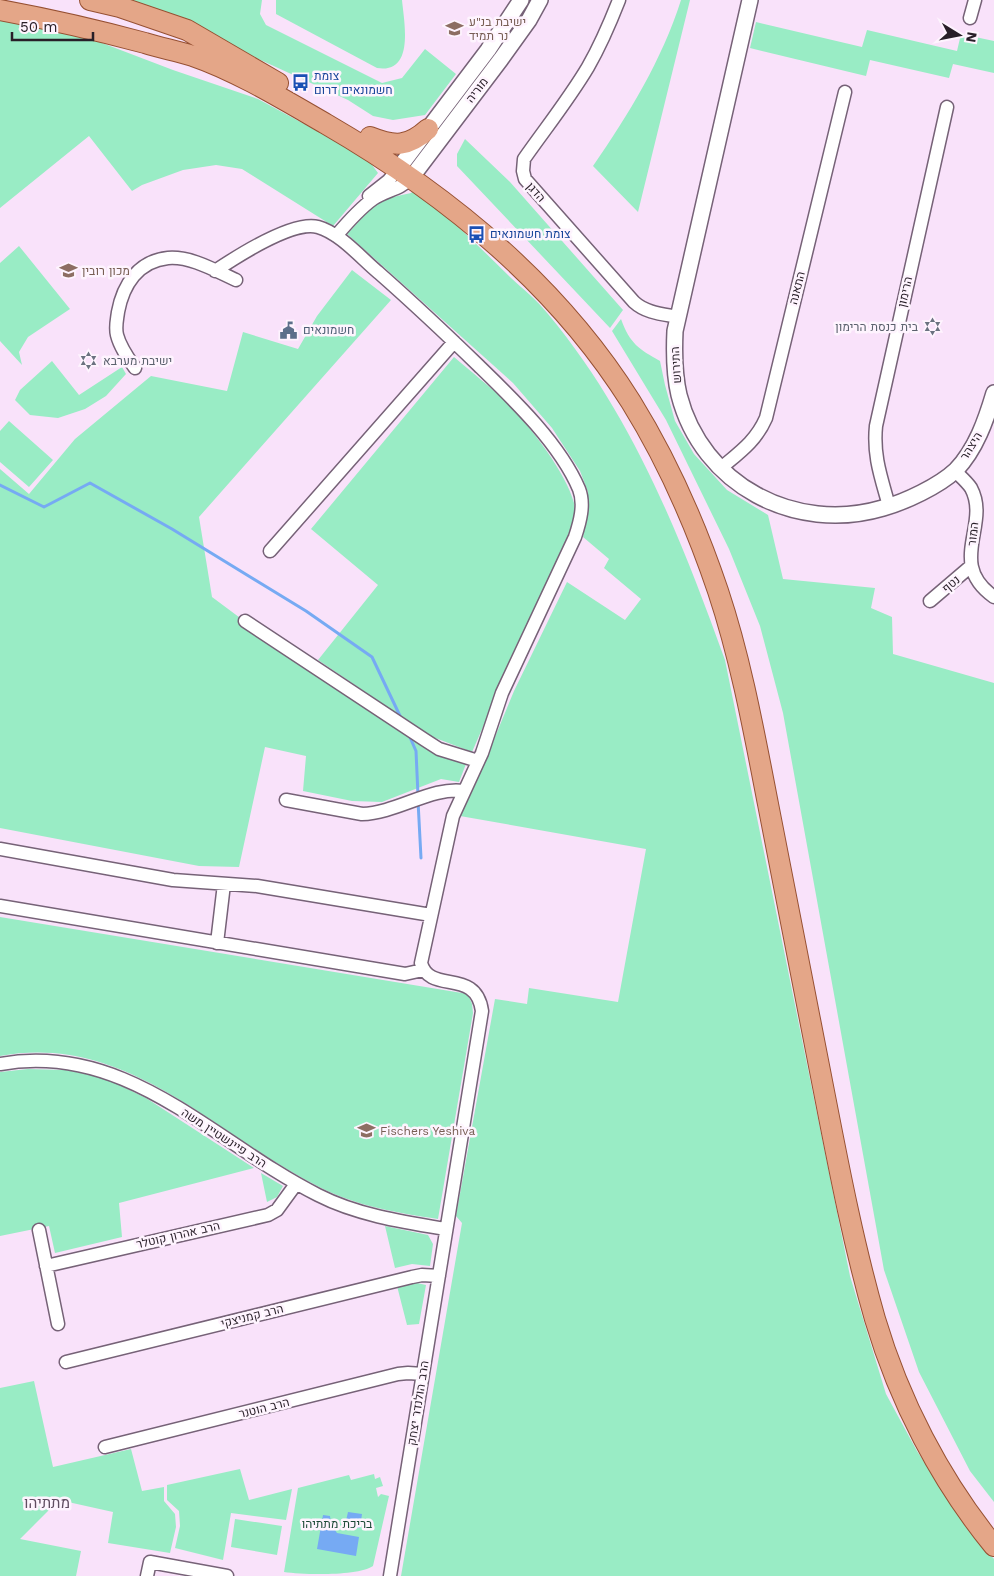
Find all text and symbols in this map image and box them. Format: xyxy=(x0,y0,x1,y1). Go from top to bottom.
scale bar xyxy=(12,10,94,42)
north arrow xyxy=(934,10,984,60)
place label: ישיבת בנ"ע נר תמיד xyxy=(469,15,526,43)
text: 50 m xyxy=(20,18,57,36)
school or university icon: ישיבת בנ"ע נר תמיד xyxy=(445,19,465,39)
text: N xyxy=(963,31,981,44)
place label: צומת חשמונאים דרום xyxy=(314,69,393,97)
bus stop icon: צומת חשמונאים דרום xyxy=(290,73,310,93)
street label: מוריה xyxy=(463,75,491,105)
street label: הדגן xyxy=(524,179,548,205)
bus stop icon: צומת חשמונאים xyxy=(466,224,486,244)
place label: צומת חשמונאים xyxy=(490,227,571,241)
school or university icon: מכון רובין xyxy=(58,261,78,281)
place label: מכון רובין xyxy=(82,264,130,278)
street label: התאנה xyxy=(786,270,808,306)
street label: הרימון xyxy=(895,275,915,309)
synagogue icon: בית כנסת הרימון xyxy=(922,317,942,337)
public building icon: חשמונאים xyxy=(279,320,299,340)
place label: בית כנסת הרימון xyxy=(835,320,919,334)
place label: חשמונאים xyxy=(303,323,354,337)
street label: התירוש xyxy=(668,346,684,384)
synagogue icon: ישיבת מערבא xyxy=(79,351,99,371)
place label: ישיבת מערבא xyxy=(103,354,172,368)
street label: היצהר xyxy=(957,429,985,463)
street label: המור xyxy=(965,521,981,547)
street label: נטף xyxy=(939,573,963,595)
street label: הרב פיינשטיין משה xyxy=(179,1105,269,1171)
school or university icon: Fischers Yeshiva xyxy=(356,1121,376,1141)
place label: Fischers Yeshiva xyxy=(380,1124,475,1138)
street label: הרב אהרון קוטלר xyxy=(135,1219,221,1251)
street label: הרב קמניצקי xyxy=(219,1301,285,1331)
street label: הרב הולנדר יצחק xyxy=(404,1360,432,1446)
street label: הרב הוטנר xyxy=(237,1395,291,1421)
district label: מתתיהו xyxy=(24,1494,70,1512)
park label: בריכת מתתיהו xyxy=(302,1517,373,1531)

